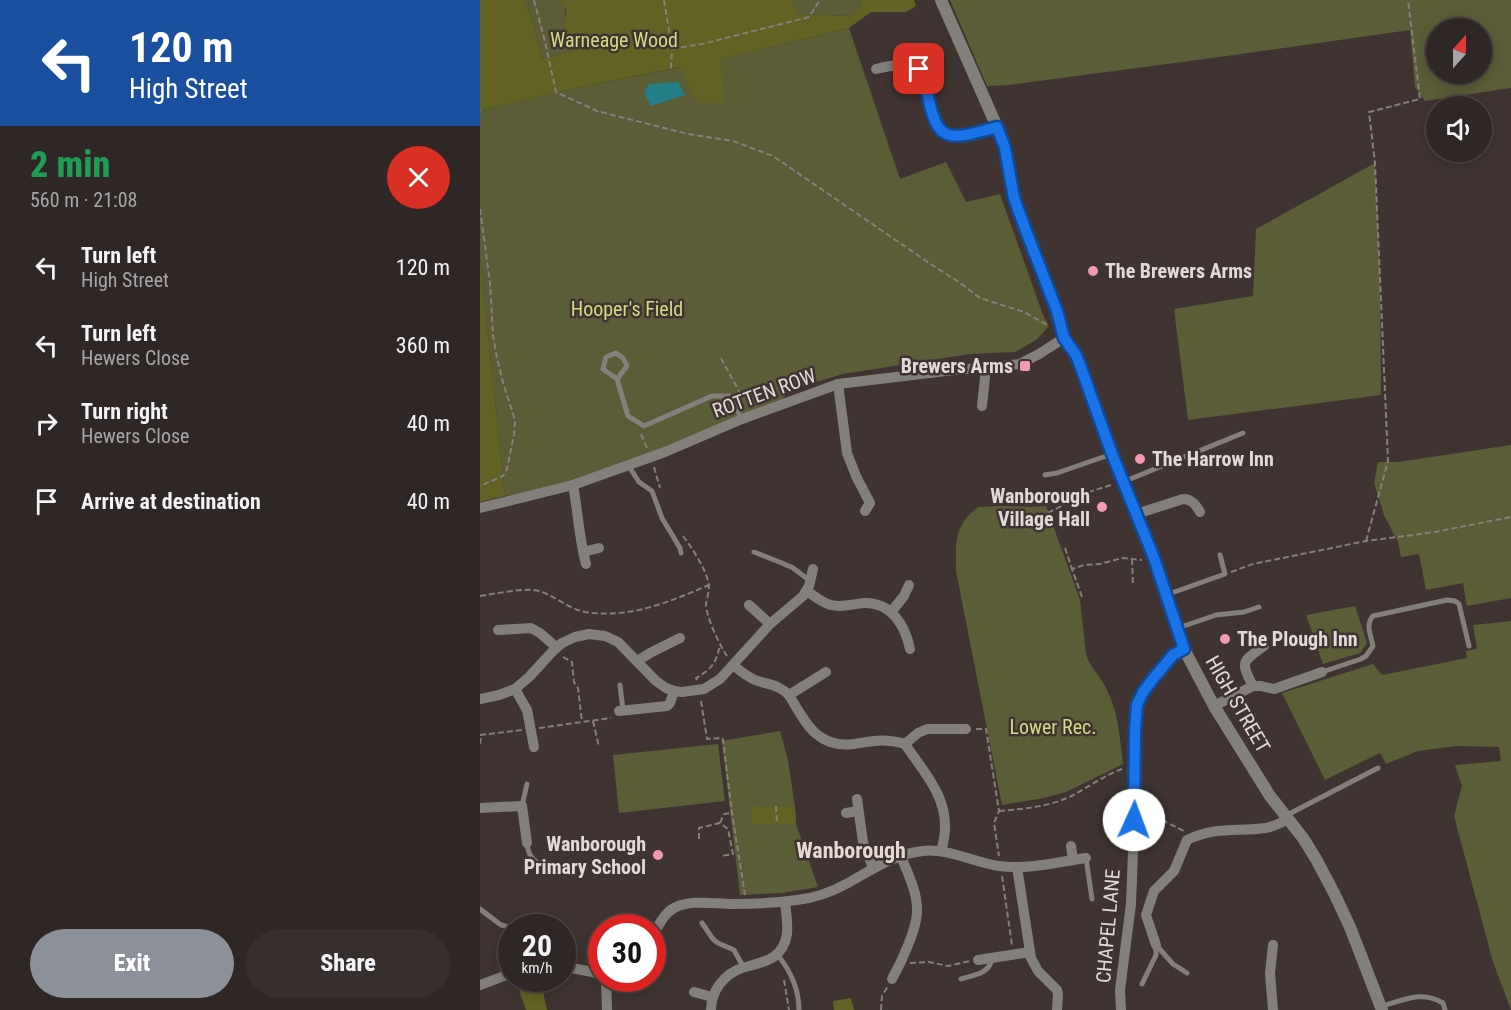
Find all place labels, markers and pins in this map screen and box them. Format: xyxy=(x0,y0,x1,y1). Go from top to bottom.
pin xyxy=(893,43,944,94)
place label: The Brewers Arms xyxy=(1105,259,1252,283)
marker: The Brewers Arms xyxy=(1086,264,1100,278)
place label: Brewers Arms xyxy=(901,354,1013,378)
marker: Brewers Arms xyxy=(1018,359,1032,373)
place label: The Harrow Inn xyxy=(1152,447,1274,471)
marker: The Harrow Inn xyxy=(1133,452,1147,466)
place label: Wanborough Village Hall xyxy=(990,484,1090,531)
marker: Wanborough Village Hall xyxy=(1095,500,1109,514)
place label: The Plough Inn xyxy=(1237,627,1358,651)
marker: The Plough Inn xyxy=(1218,632,1232,646)
place label: Wanborough Primary School xyxy=(524,832,646,879)
marker: Wanborough Primary School xyxy=(651,848,665,862)

